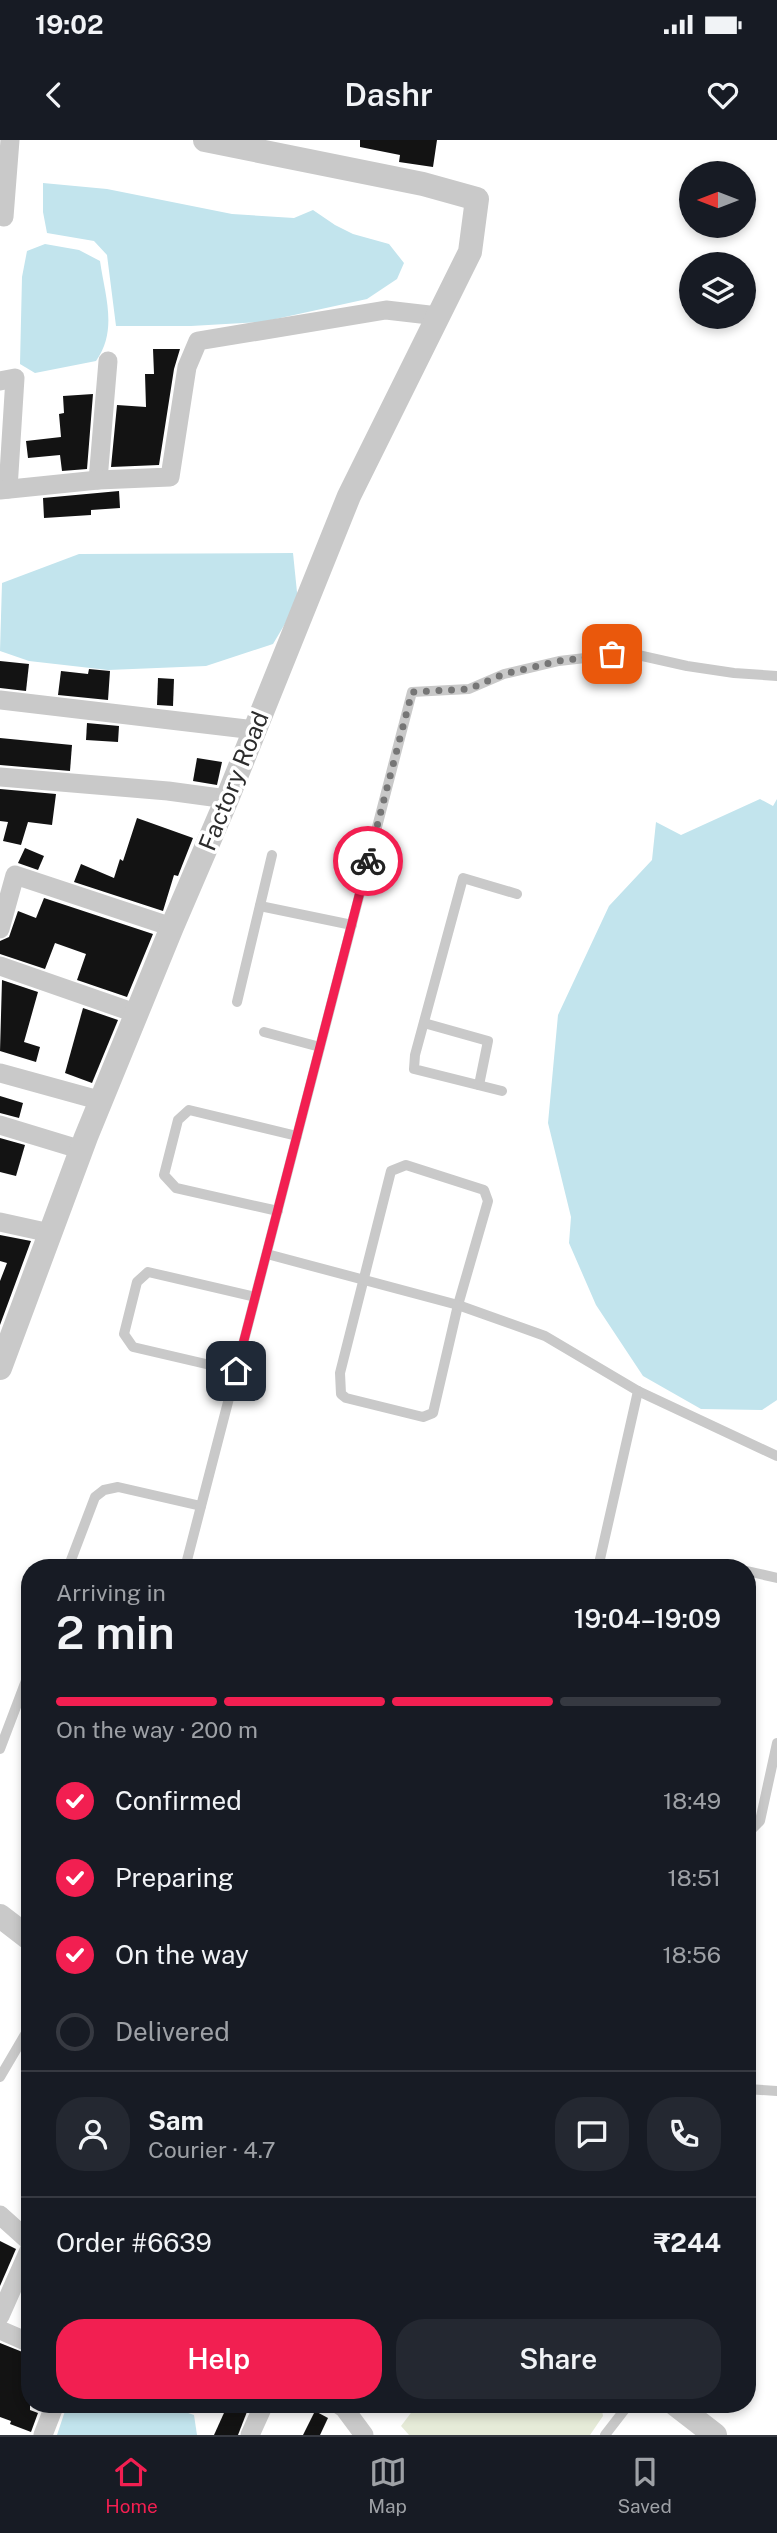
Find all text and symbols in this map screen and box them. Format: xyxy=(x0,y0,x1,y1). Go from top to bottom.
text: 19:02 xyxy=(35,9,104,40)
icon: back xyxy=(35,76,73,114)
text: Dashr xyxy=(344,76,433,113)
icon: heart xyxy=(704,76,742,114)
north arrow xyxy=(679,161,756,238)
map controls xyxy=(679,161,756,329)
button: layers xyxy=(679,252,756,329)
pin xyxy=(582,624,642,684)
icon: bag xyxy=(593,635,631,673)
street label: Factory Road xyxy=(192,707,274,854)
courier xyxy=(333,826,403,896)
icon: bike xyxy=(349,842,387,880)
pin xyxy=(206,1341,266,1401)
icon: home xyxy=(217,1352,255,1390)
text: Arriving in xyxy=(56,1579,166,1606)
text: 19:04–19:09 xyxy=(574,1603,721,1634)
text: 2 min xyxy=(56,1605,175,1659)
text: On the way · 200 m xyxy=(56,1716,258,1743)
icon: check xyxy=(56,1782,94,1820)
text: Confirmed xyxy=(115,1785,242,1816)
text: 18:49 xyxy=(663,1787,721,1814)
icon: check xyxy=(56,1859,94,1897)
text: Preparing xyxy=(115,1862,234,1893)
text: 18:51 xyxy=(667,1864,721,1891)
icon: check xyxy=(56,1936,94,1974)
text: On the way xyxy=(115,1939,249,1970)
text: 18:56 xyxy=(663,1941,721,1968)
text: Delivered xyxy=(115,2016,230,2047)
button: person xyxy=(56,2097,130,2171)
button: chat xyxy=(555,2097,629,2171)
button: phone xyxy=(647,2097,721,2171)
text: Sam xyxy=(148,2105,204,2136)
text: Courier · 4.7 xyxy=(148,2136,276,2163)
text: Order #6639 xyxy=(56,2227,212,2258)
text: ₹244 xyxy=(654,2227,721,2258)
button: Help xyxy=(56,2319,382,2399)
button: Share xyxy=(396,2319,721,2399)
tab: Home xyxy=(105,2453,158,2517)
tab: Map xyxy=(368,2453,407,2517)
tab: Saved xyxy=(617,2453,672,2517)

